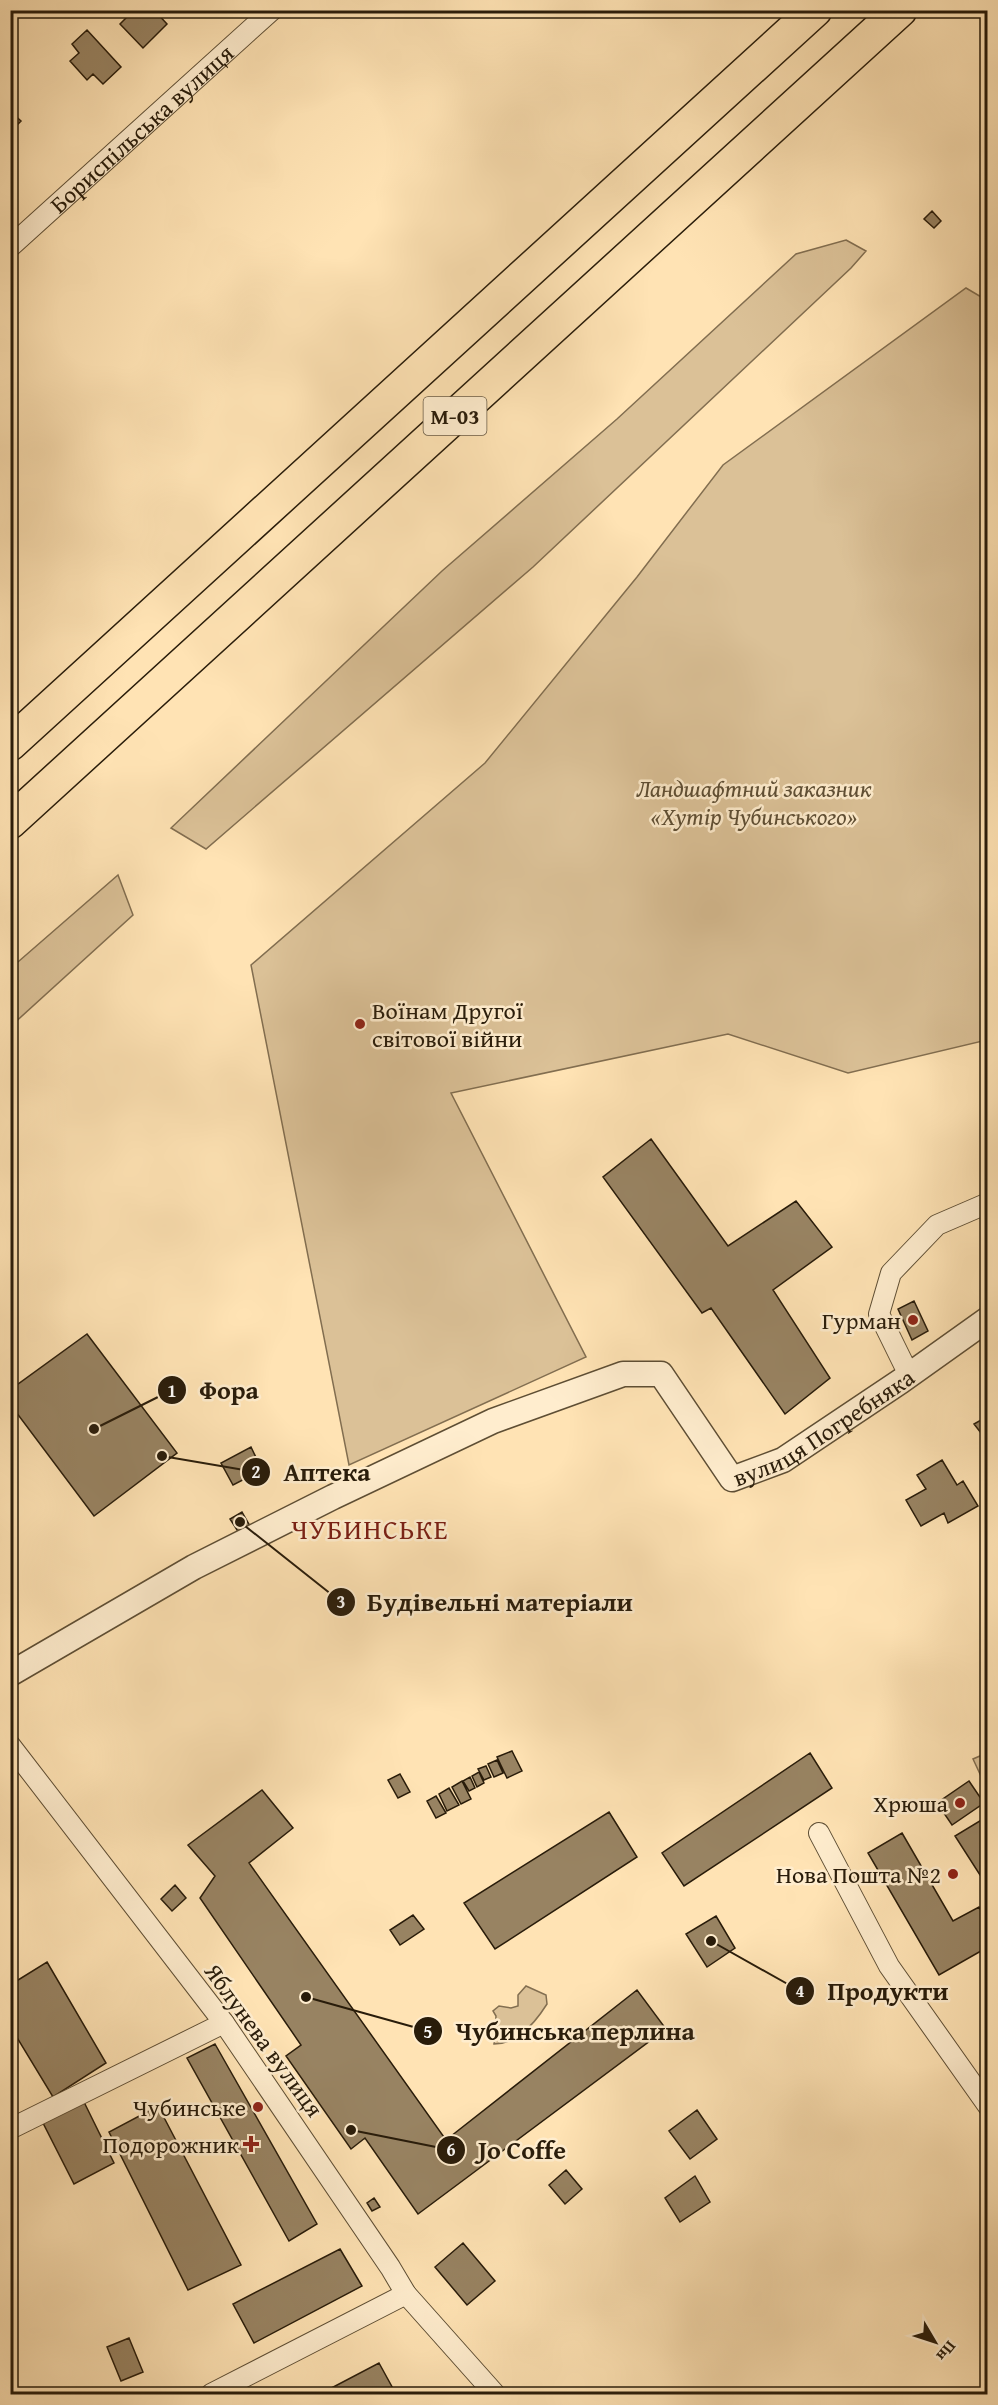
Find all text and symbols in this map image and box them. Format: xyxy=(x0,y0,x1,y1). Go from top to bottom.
street label: Бориспільська вулиця xyxy=(42,36,241,221)
road number: М-03 xyxy=(424,397,486,435)
park label: Ландшафтний заказник «Хутір Чубинського» xyxy=(636,771,872,834)
place label: Воїнам Другої світової війни xyxy=(372,993,524,1056)
marker: Воїнам Другої світової війни xyxy=(353,1017,367,1031)
place label: Гурман xyxy=(822,1303,901,1338)
marker: Гурман xyxy=(906,1313,920,1327)
street label: вулиця Погребняка xyxy=(728,1359,922,1495)
callout: Фора xyxy=(157,1368,271,1412)
text: Фора xyxy=(199,1370,260,1409)
text: 1 xyxy=(167,1377,177,1404)
callout: Аптека xyxy=(241,1450,382,1494)
text: Аптека xyxy=(284,1452,371,1491)
text: 2 xyxy=(251,1458,261,1485)
district label: ЧУБИНСЬКЕ xyxy=(291,1509,449,1549)
callout: Будівельні матеріали xyxy=(326,1580,645,1624)
text: Будівельні матеріали xyxy=(367,1582,633,1621)
text: 3 xyxy=(336,1588,346,1615)
place label: Хрюша xyxy=(873,1786,949,1821)
marker: Хрюша xyxy=(953,1796,967,1810)
place label: Нова Пошта №2 xyxy=(776,1857,941,1892)
marker: Нова Пошта №2 xyxy=(946,1867,960,1881)
street label: Яблунева вулиця xyxy=(196,1955,332,2124)
callout: Продукти xyxy=(785,1969,960,2013)
text: Продукти xyxy=(828,1971,948,2010)
text: 4 xyxy=(795,1977,805,2004)
callout: Чубинська перлина xyxy=(413,2009,707,2053)
text: Чубинська перлина xyxy=(455,2011,696,2050)
text: 5 xyxy=(423,2018,433,2045)
place label: Чубинське xyxy=(133,2090,246,2125)
marker: Чубинське xyxy=(251,2100,265,2114)
place label: Подорожник xyxy=(102,2127,239,2162)
callout: Jo Coffe xyxy=(436,2128,578,2172)
text: Jo Coffe xyxy=(474,2130,566,2169)
text: 6 xyxy=(446,2136,456,2163)
marker: Подорожник xyxy=(244,2137,258,2151)
north arrow xyxy=(905,2312,965,2372)
text: Пн xyxy=(931,2336,962,2367)

